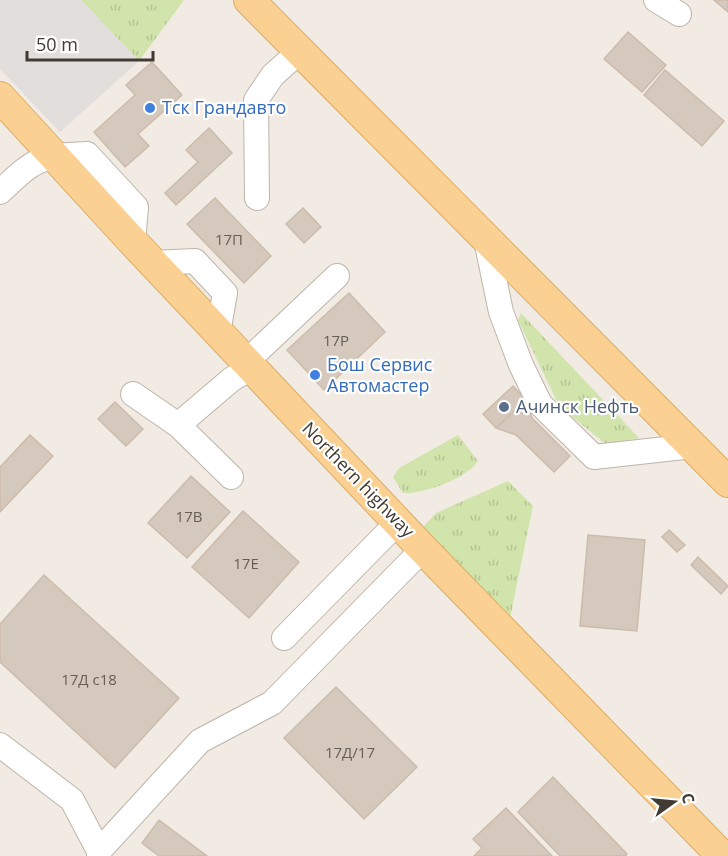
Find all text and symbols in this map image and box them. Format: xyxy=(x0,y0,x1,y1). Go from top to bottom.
scale bar xyxy=(27,24,153,62)
text: 50 m xyxy=(36,32,78,56)
place label: Тск Грандавто xyxy=(162,95,286,119)
marker: Тск Грандавто xyxy=(143,101,157,115)
house number: 17П xyxy=(215,229,243,249)
house number: 17Р xyxy=(323,330,349,350)
place label: Бош Сервис Автомастер xyxy=(327,352,433,397)
marker: Бош Сервис Автомастер xyxy=(308,368,322,382)
place label: Ачинск Нефть xyxy=(516,394,639,418)
marker: Ачинск Нефть xyxy=(497,400,511,414)
street label: Northern highway xyxy=(297,416,421,543)
house number: 17В xyxy=(176,506,202,526)
house number: 17Е xyxy=(233,553,259,573)
house number: 17Д с18 xyxy=(61,669,117,689)
house number: 17Д/17 xyxy=(325,742,375,762)
north arrow xyxy=(644,772,704,832)
text: С xyxy=(677,790,700,806)

